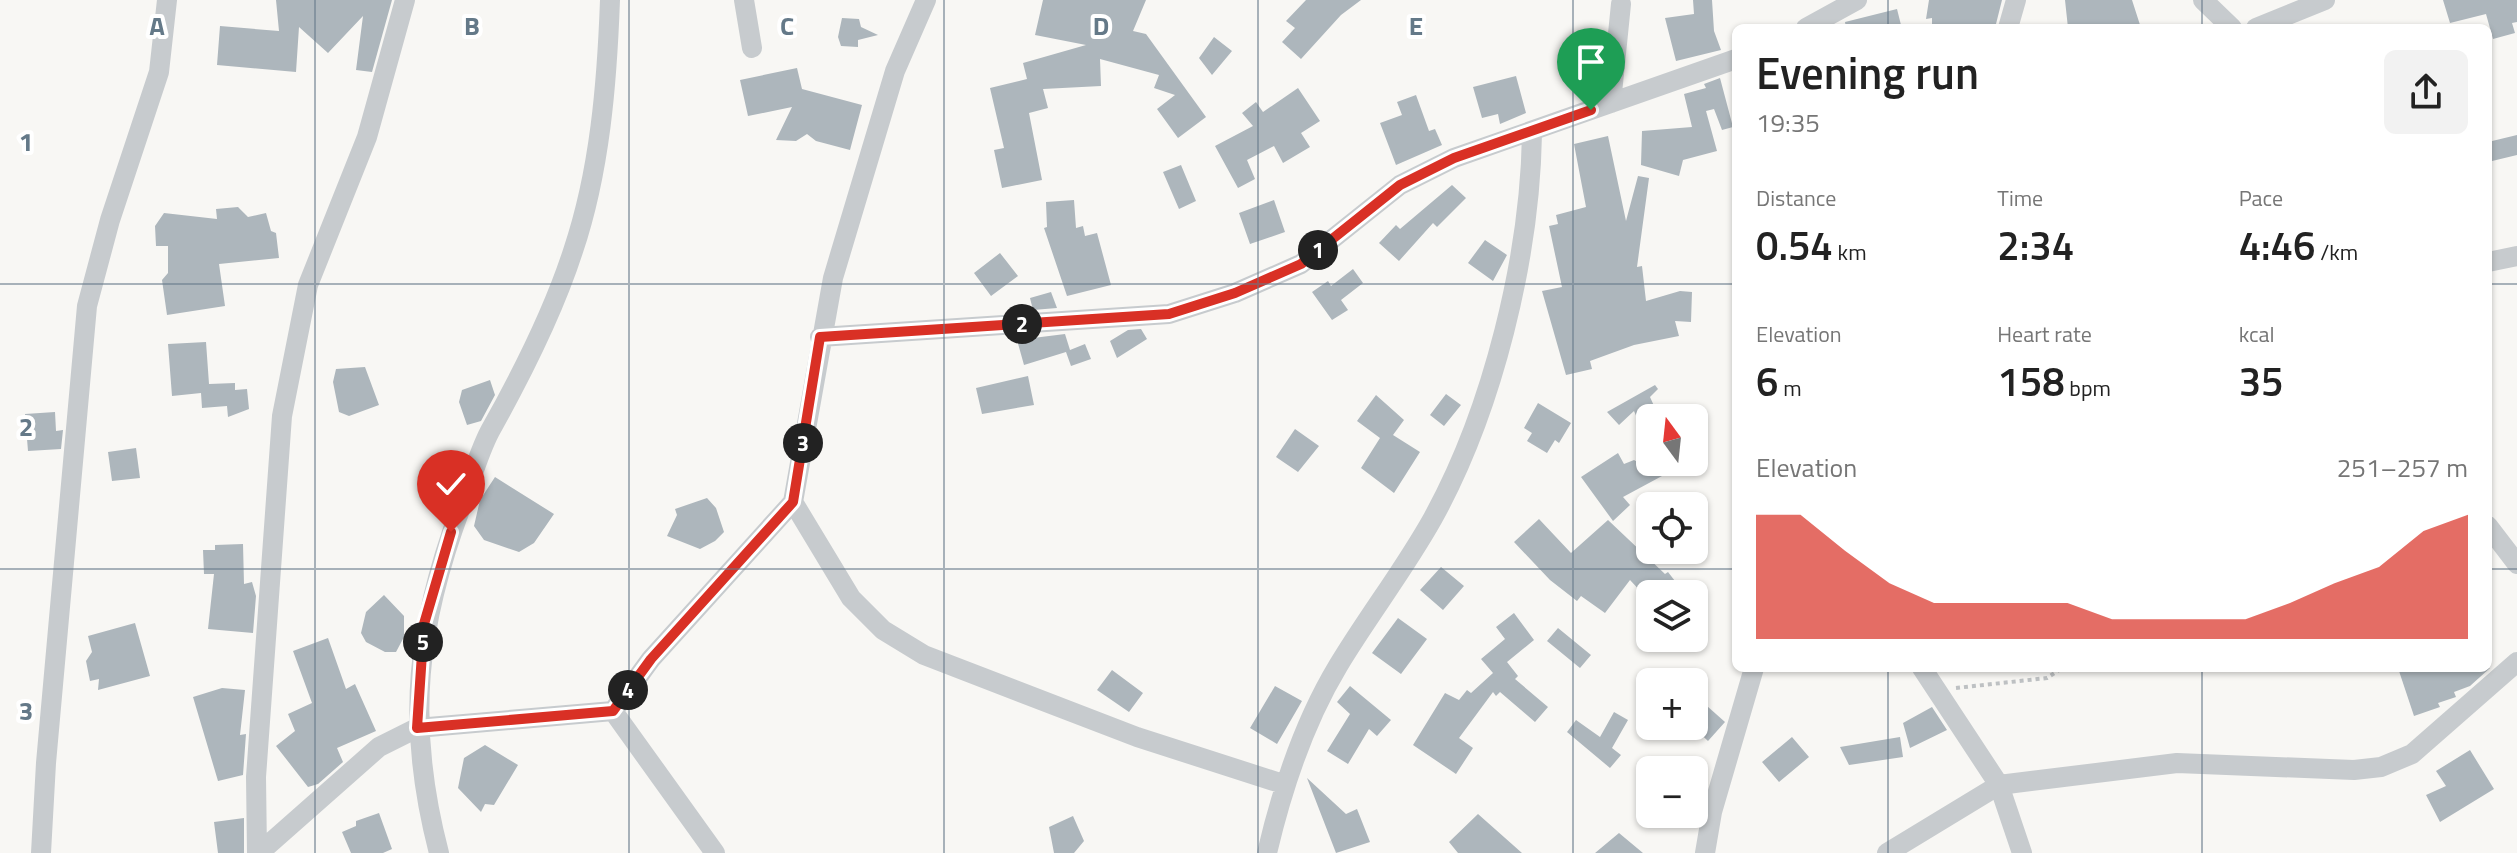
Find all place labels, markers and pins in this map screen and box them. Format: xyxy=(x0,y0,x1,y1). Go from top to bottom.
pin xyxy=(1557,28,1625,110)
pin: 1 xyxy=(1298,230,1338,270)
pin: 2 xyxy=(1002,304,1042,344)
pin: 3 xyxy=(783,423,823,463)
pin xyxy=(417,450,485,532)
pin: 5 xyxy=(403,622,443,662)
pin: 4 xyxy=(608,670,648,710)

